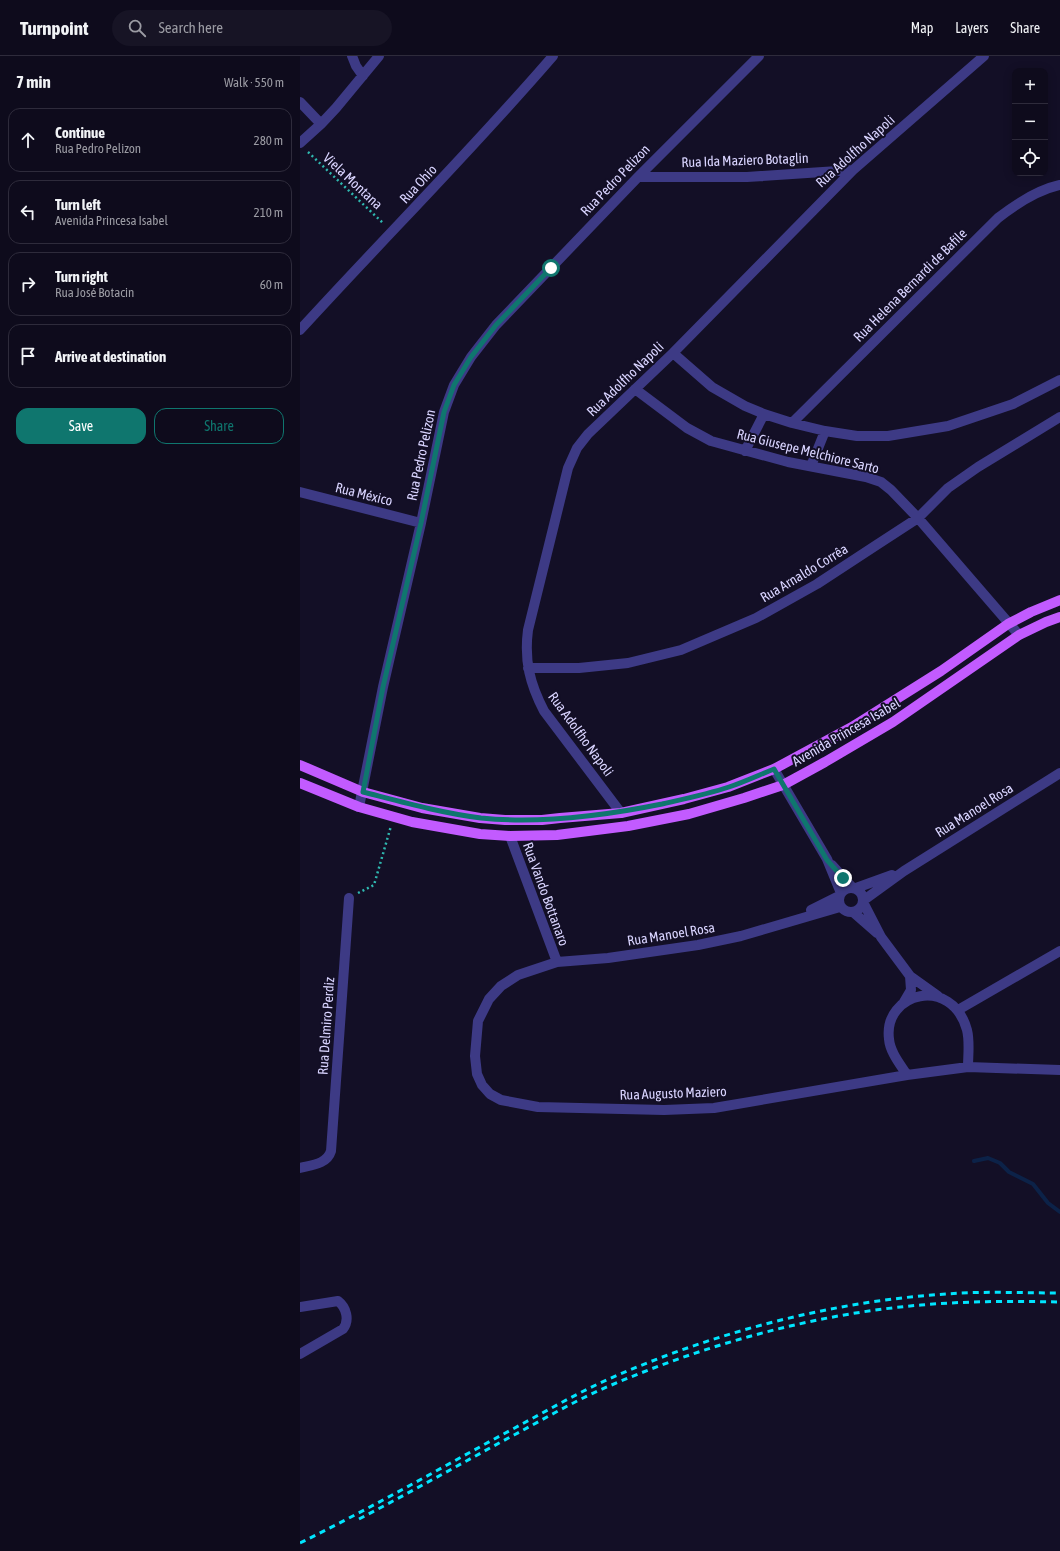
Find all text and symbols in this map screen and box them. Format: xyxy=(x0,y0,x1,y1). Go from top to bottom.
search box xyxy=(112,10,392,46)
text: Turnpoint xyxy=(20,17,88,39)
icon: search xyxy=(126,17,148,39)
text: Search here xyxy=(158,19,223,36)
text: Map xyxy=(911,20,933,36)
text: Layers xyxy=(955,20,988,36)
text: Share xyxy=(1010,20,1040,36)
map controls xyxy=(1012,68,1048,176)
button: + xyxy=(1012,68,1048,104)
text: 7 min xyxy=(16,72,51,92)
text: Walk · 550 m xyxy=(224,75,284,90)
button: − xyxy=(1012,104,1048,140)
street label: Rua Adolfho Napoli xyxy=(812,112,898,190)
text: Continue xyxy=(55,124,105,141)
icon: ahead xyxy=(17,129,39,151)
text: 280 m xyxy=(254,133,283,148)
button: locate xyxy=(1012,140,1048,176)
text: Rua Pedro Pelizon xyxy=(55,141,141,156)
street label: Rua Pedro Pelizon xyxy=(577,141,653,219)
street label: Viela Montana xyxy=(320,150,386,212)
street label: Rua Ida Maziero Botaglin xyxy=(681,150,809,170)
street label: Rua Ohio xyxy=(396,161,440,207)
text: Turn left xyxy=(55,196,101,213)
icon: left xyxy=(17,201,39,223)
text: 210 m xyxy=(254,205,283,220)
text: Avenida Princesa Isabel xyxy=(55,213,168,228)
street label: Rua Helena Bernardi de Bafile xyxy=(850,225,970,345)
route start xyxy=(542,259,560,277)
text: Turn right xyxy=(55,268,108,285)
icon: right xyxy=(17,273,39,295)
text: 60 m xyxy=(260,277,283,292)
text: Rua José Botacin xyxy=(55,285,134,300)
street label: Rua Adolfho Napoli xyxy=(583,338,667,420)
icon: arrive xyxy=(17,345,39,367)
text: Arrive at destination xyxy=(55,348,166,365)
button: Save xyxy=(16,408,146,444)
button: Share xyxy=(154,408,284,444)
street label: Rua Pedro Pelizon xyxy=(404,408,438,502)
street label: Rua Giusepe Melchiore Sarto xyxy=(735,426,881,476)
street label: Rua México xyxy=(334,479,394,509)
street label: Rua Arnaldo Corrêa xyxy=(757,541,851,605)
street label: Rua Adolfho Napoli xyxy=(545,689,617,779)
street label: Avenida Princesa Isabel xyxy=(789,695,903,769)
street label: Rua Manoel Rosa xyxy=(932,780,1016,840)
street label: Rua Vando Bottanaro xyxy=(520,840,572,948)
route end xyxy=(834,869,852,887)
street label: Rua Manoel Rosa xyxy=(626,919,716,949)
street label: Rua Delmiro Perdiz xyxy=(315,976,337,1076)
street label: Rua Augusto Maziero xyxy=(619,1083,727,1103)

